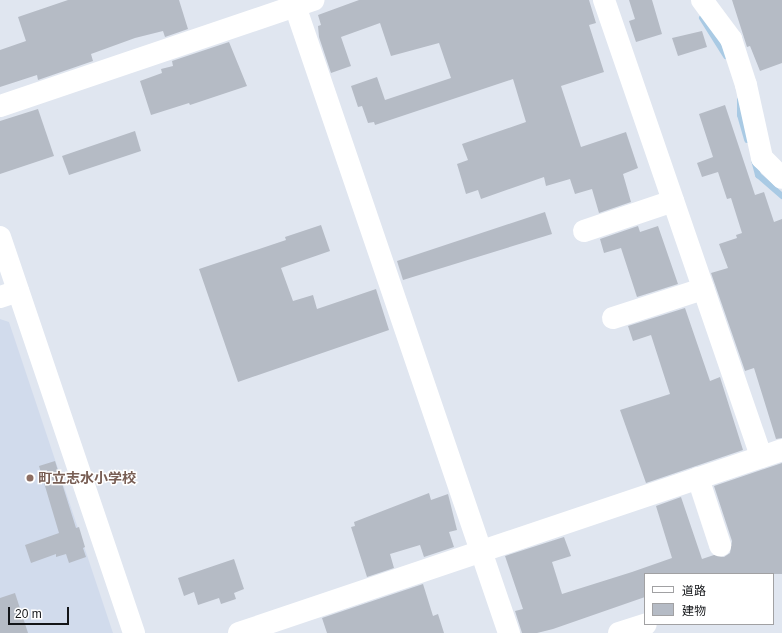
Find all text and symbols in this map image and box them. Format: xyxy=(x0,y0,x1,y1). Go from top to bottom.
place label: 町立志水小学校 xyxy=(38,470,136,486)
marker: 町立志水小学校 xyxy=(25,473,35,483)
legend xyxy=(644,573,774,625)
text: 道路 xyxy=(682,584,706,598)
scale bar xyxy=(10,599,71,625)
text: 建物 xyxy=(682,604,706,618)
text: 20 m xyxy=(15,607,42,621)

